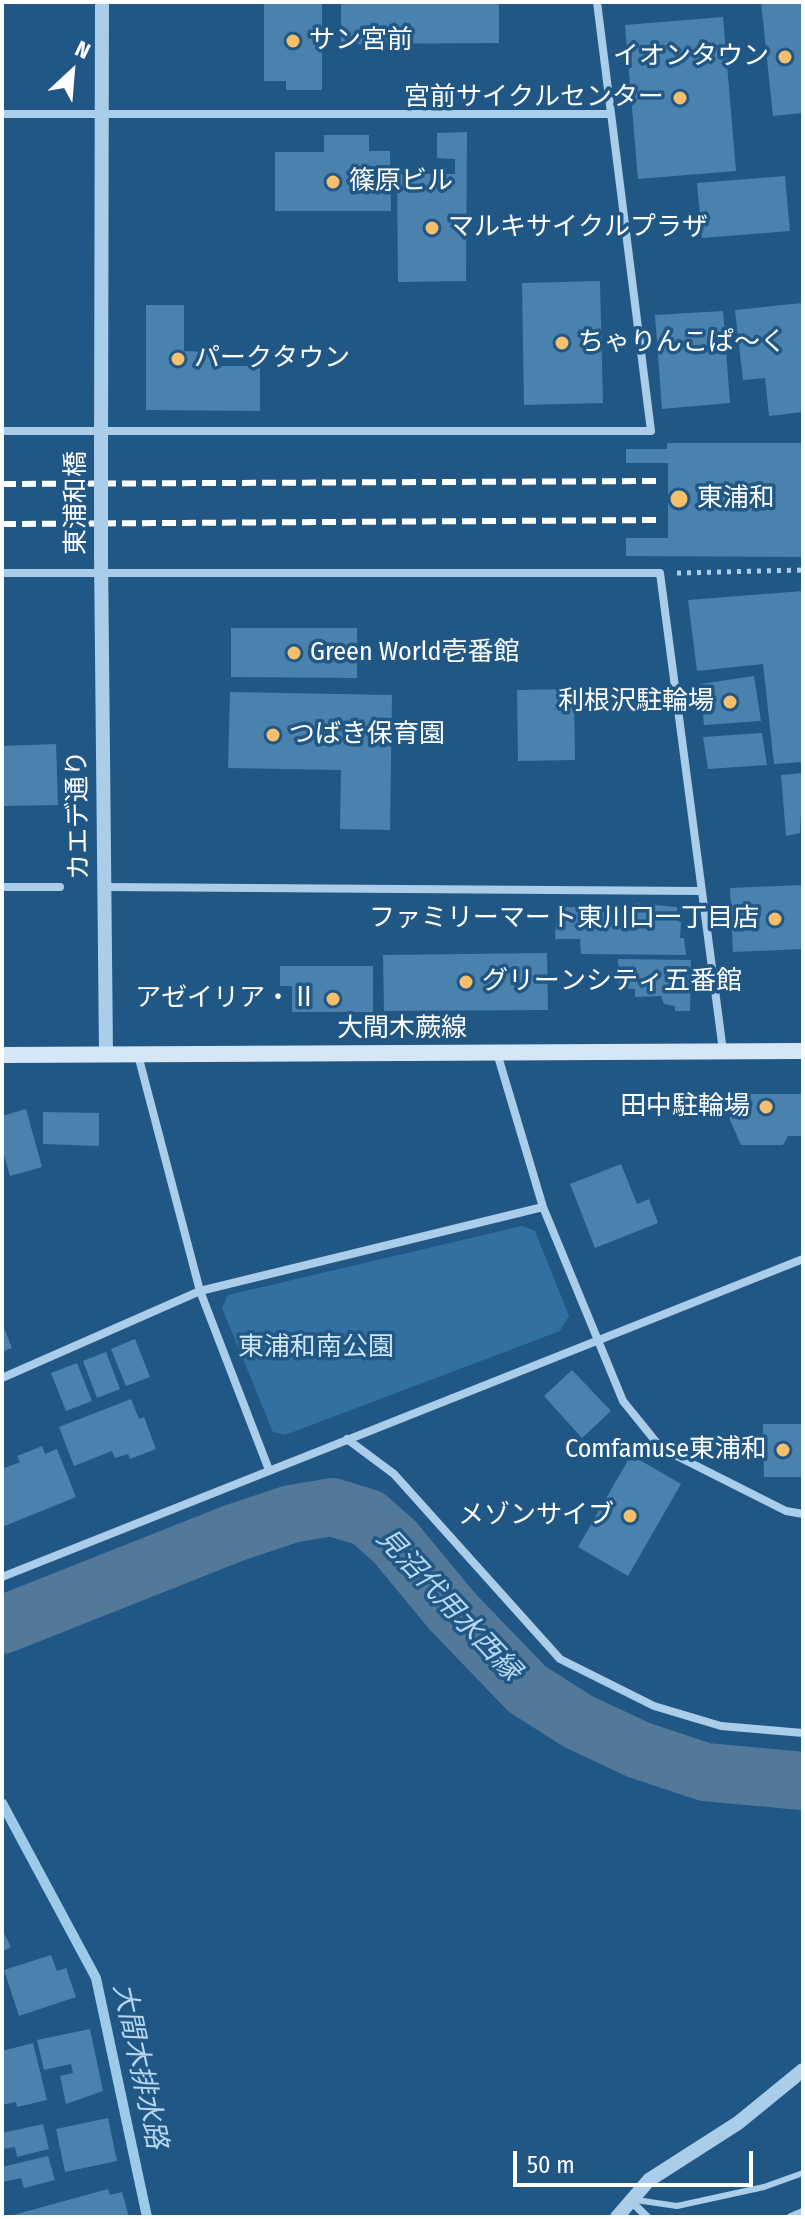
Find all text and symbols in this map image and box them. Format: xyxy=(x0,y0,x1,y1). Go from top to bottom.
place label: サン宮前 xyxy=(309,25,413,57)
north arrow xyxy=(32,32,112,112)
marker: サン宮前 xyxy=(284,32,302,50)
text: N xyxy=(71,35,95,65)
place label: イオンタウン xyxy=(613,41,769,73)
marker: イオンタウン xyxy=(776,48,794,66)
place label: 宮前サイクルセンター xyxy=(404,82,664,114)
marker: 宮前サイクルセンター xyxy=(671,89,689,107)
place label: 篠原ビル xyxy=(349,166,453,198)
marker: 篠原ビル xyxy=(324,173,342,191)
place label: マルキサイクルプラザ xyxy=(448,212,708,244)
marker: マルキサイクルプラザ xyxy=(423,219,441,237)
place label: ちゃりんこぱ～く xyxy=(578,327,786,359)
marker: ちゃりんこぱ～く xyxy=(553,334,571,352)
place label: パークタウン xyxy=(194,343,350,375)
marker: パークタウン xyxy=(169,350,187,368)
street label: 東浦和橋 xyxy=(61,451,93,555)
place label: 東浦和 xyxy=(697,483,775,515)
marker: 東浦和 xyxy=(668,488,690,510)
place label: Green World壱番館 xyxy=(310,637,519,669)
marker: Green World壱番館 xyxy=(285,644,303,662)
place label: 利根沢駐輪場 xyxy=(558,686,714,718)
marker: 利根沢駐輪場 xyxy=(721,693,739,711)
place label: つばき保育園 xyxy=(289,719,445,751)
marker: つばき保育園 xyxy=(264,726,282,744)
street label: カエデ通り xyxy=(62,750,96,880)
place label: ファミリーマート東川口一丁目店 xyxy=(369,903,759,935)
marker: ファミリーマート東川口一丁目店 xyxy=(766,910,784,928)
place label: グリーンシティ五番館 xyxy=(482,966,742,998)
marker: グリーンシティ五番館 xyxy=(457,973,475,991)
place label: アゼイリア・Ⅱ xyxy=(135,983,317,1015)
marker: アゼイリア・Ⅱ xyxy=(324,990,342,1008)
street label: 大間木蕨線 xyxy=(337,1013,467,1045)
place label: 田中駐輪場 xyxy=(620,1091,750,1123)
marker: 田中駐輪場 xyxy=(757,1098,775,1116)
park label: 東浦和南公園 xyxy=(238,1332,394,1364)
place label: Comfamuse東浦和 xyxy=(565,1434,767,1466)
marker: Comfamuse東浦和 xyxy=(774,1441,792,1459)
place label: メゾンサイブ xyxy=(458,1500,614,1532)
marker: メゾンサイブ xyxy=(621,1507,639,1525)
water label: 見沼代用水西縁 xyxy=(369,1522,527,1688)
water label: 大間木排水路 xyxy=(105,1980,173,2152)
scale bar xyxy=(517,2135,757,2185)
text: 50 m xyxy=(527,2151,575,2179)

